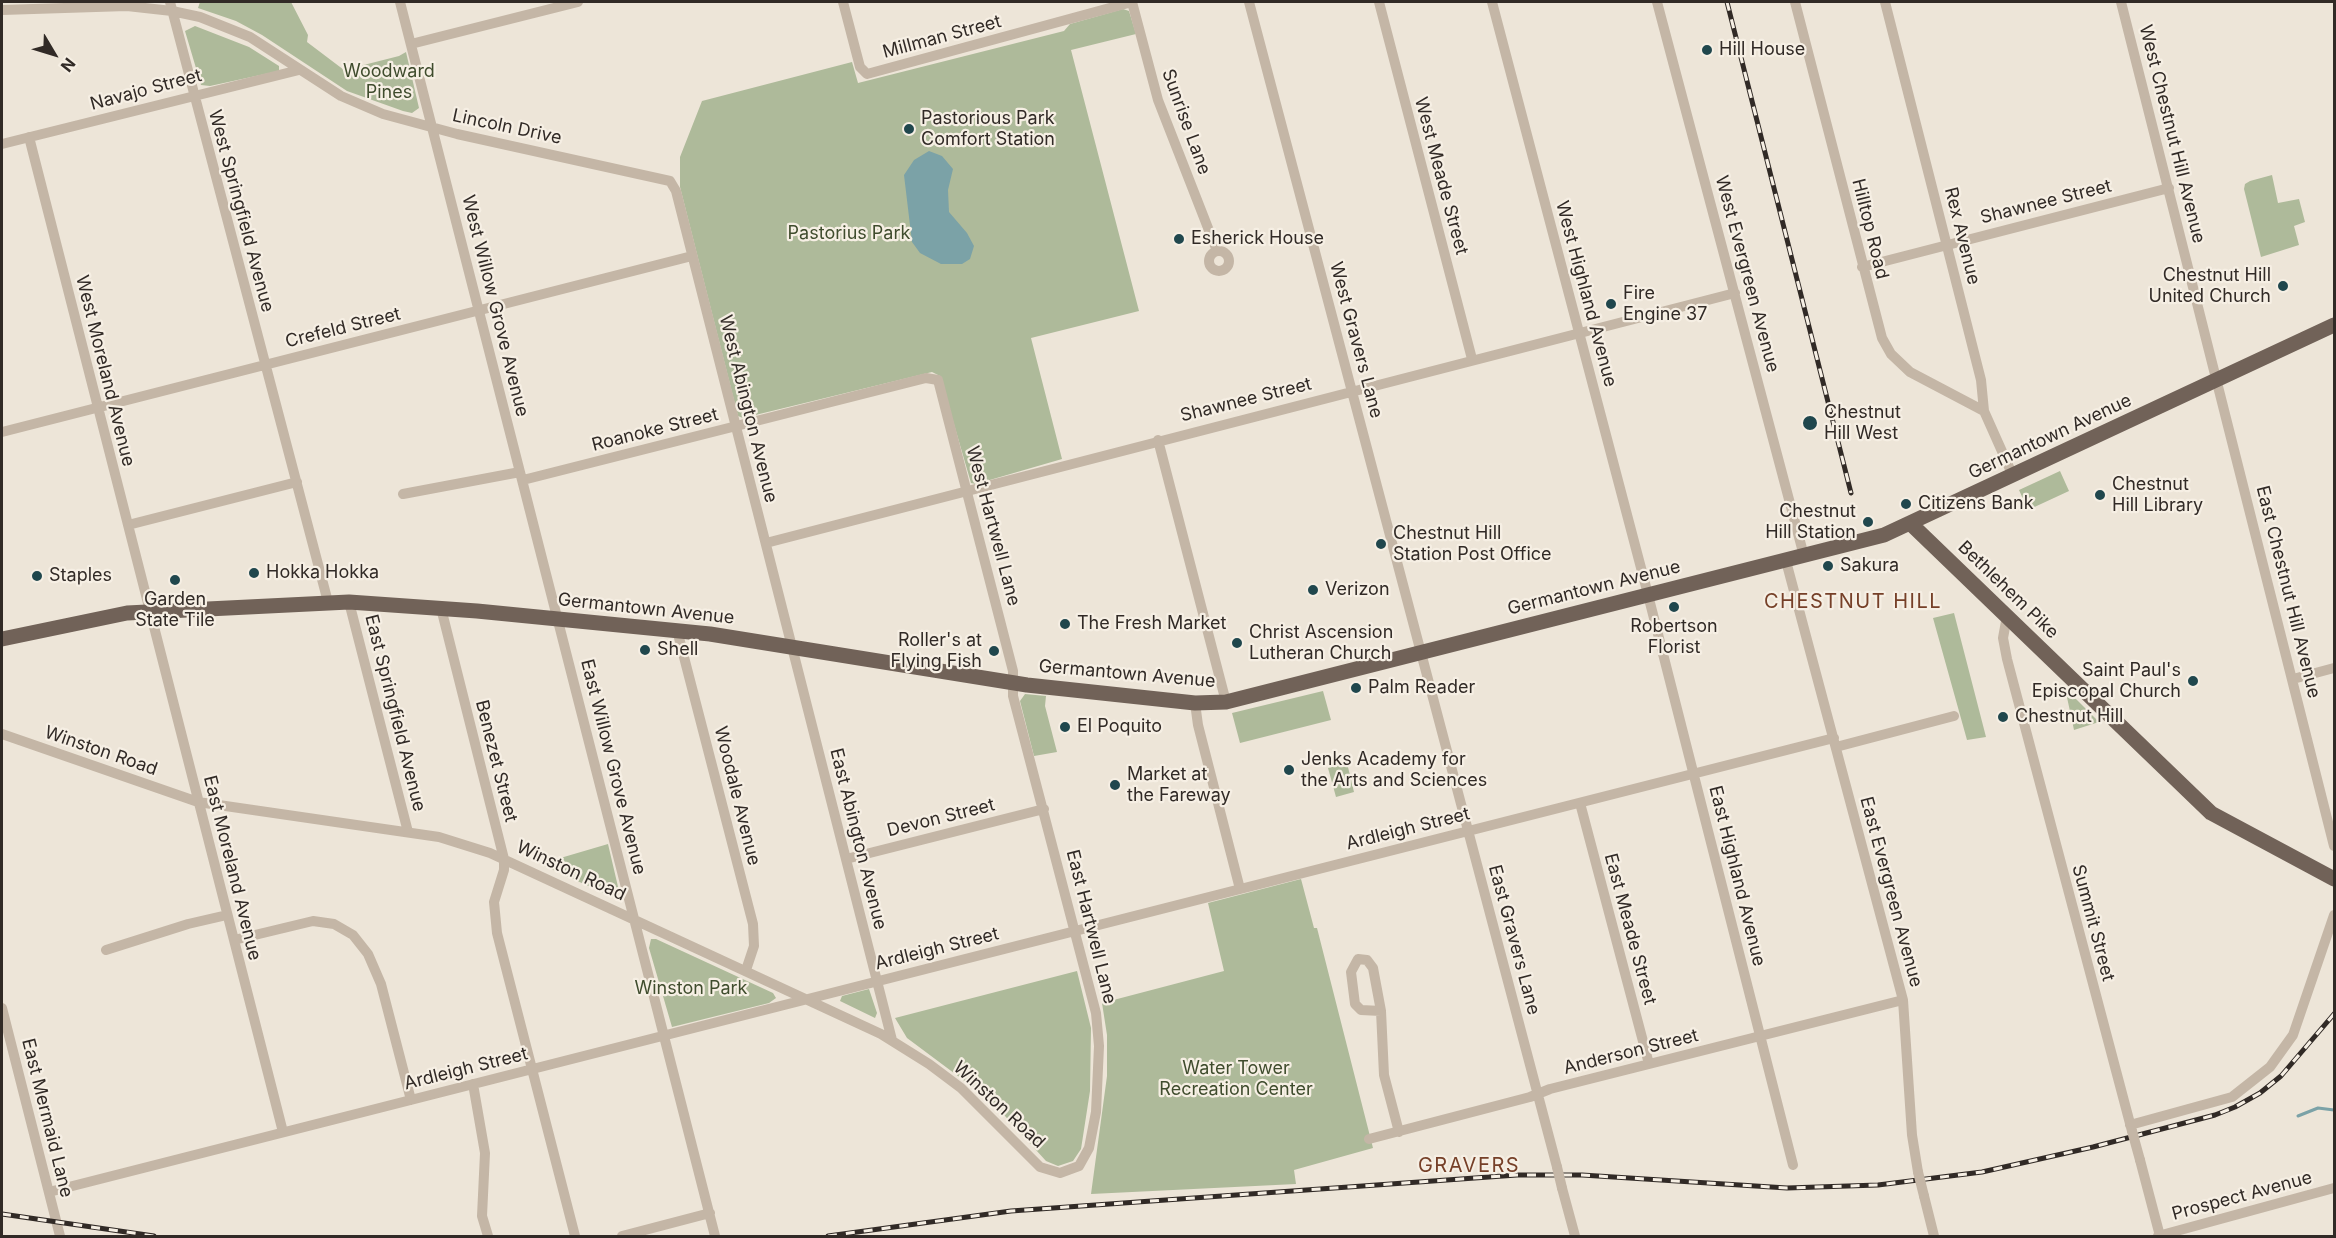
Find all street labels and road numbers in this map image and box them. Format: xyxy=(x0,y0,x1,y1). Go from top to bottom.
street label: Millman Street xyxy=(880,11,1004,63)
street label: West Chestnut Hill Avenue xyxy=(2134,23,2210,245)
street label: Navajo Street xyxy=(88,65,204,115)
street label: Sunrise Lane xyxy=(1157,66,1215,178)
street label: West Meade Street xyxy=(1410,95,1472,257)
street label: Lincoln Drive xyxy=(450,105,564,149)
street label: West Springfield Avenue xyxy=(204,107,278,315)
street label: West Evergreen Avenue xyxy=(1710,173,1784,375)
street label: Shawnee Street xyxy=(1978,175,2114,229)
street label: Hilltop Road xyxy=(1847,177,1893,281)
street label: Rex Avenue xyxy=(1939,185,1985,287)
street label: West Willow Grove Avenue xyxy=(457,193,533,419)
street label: West Highland Avenue xyxy=(1551,199,1621,389)
street label: West Gravers Lane xyxy=(1325,260,1387,420)
street label: West Moreland Avenue xyxy=(71,273,139,469)
street label: Crefeld Street xyxy=(283,303,403,353)
street label: West Abington Avenue xyxy=(714,313,782,505)
street label: Shawnee Street xyxy=(1178,373,1314,427)
street label: Germantown Avenue xyxy=(1965,390,2135,484)
street label: Roanoke Street xyxy=(589,404,721,456)
street label: West Hartwell Lane xyxy=(961,444,1025,608)
street label: East Chestnut Hill Avenue xyxy=(2251,484,2325,700)
street label: Bethlehem Pike xyxy=(1953,537,2063,643)
street label: Germantown Avenue xyxy=(1505,556,1683,620)
street label: Germantown Avenue xyxy=(557,589,735,629)
street label: East Springfield Avenue xyxy=(360,612,430,814)
street label: Germantown Avenue xyxy=(1038,656,1216,692)
street label: East Willow Grove Avenue xyxy=(576,657,650,877)
street label: Benezet Street xyxy=(470,698,522,824)
street label: Winston Road xyxy=(42,722,160,780)
street label: Woodale Avenue xyxy=(709,724,765,868)
street label: East Abington Avenue xyxy=(825,746,891,932)
street label: East Moreland Avenue xyxy=(199,773,265,963)
street label: East Highland Avenue xyxy=(1704,784,1770,968)
street label: Devon Street xyxy=(885,794,997,842)
street label: East Evergreen Avenue xyxy=(1855,794,1927,990)
street label: Ardleigh Street xyxy=(1344,803,1472,855)
street label: Winston Road xyxy=(513,836,629,906)
street label: East Hartwell Lane xyxy=(1061,848,1121,1006)
street label: East Meade Street xyxy=(1599,851,1661,1007)
street label: Summit Street xyxy=(2067,862,2119,984)
street label: East Gravers Lane xyxy=(1484,863,1544,1017)
street label: Ardleigh Street xyxy=(873,923,1001,975)
street label: Anderson Street xyxy=(1561,1025,1701,1079)
street label: East Mermaid Lane xyxy=(17,1036,77,1200)
street label: Ardleigh Street xyxy=(402,1043,530,1095)
street label: Winston Road xyxy=(949,1057,1049,1153)
street label: Prospect Avenue xyxy=(2170,1167,2314,1225)

